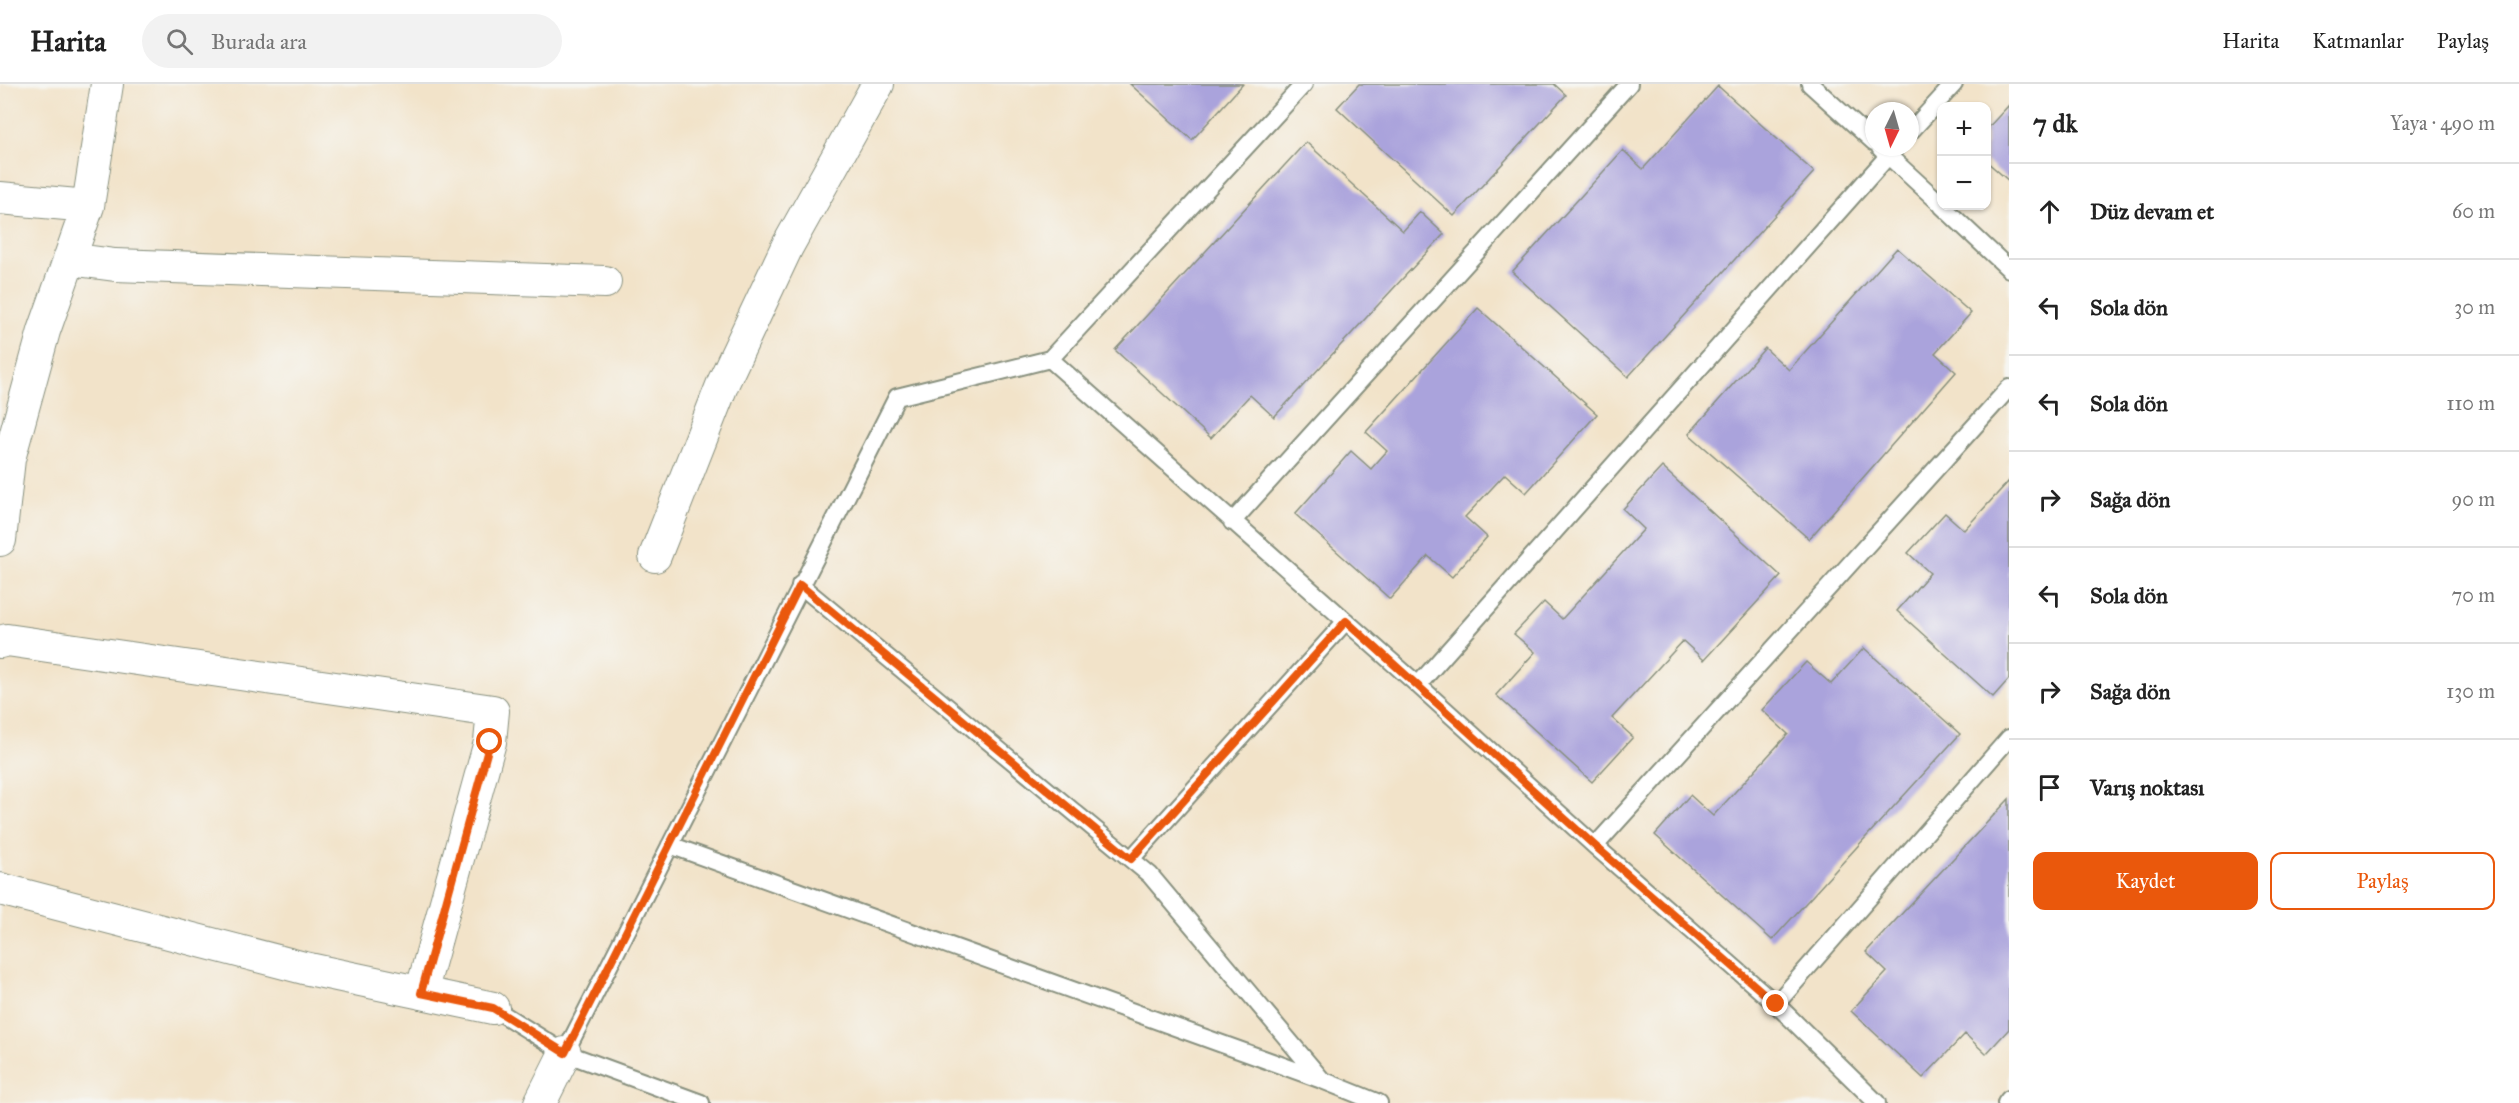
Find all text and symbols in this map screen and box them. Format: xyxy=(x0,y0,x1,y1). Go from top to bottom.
search box xyxy=(142,14,562,68)
text: Harita xyxy=(30,24,106,59)
icon: search xyxy=(163,25,196,58)
text: Burada ara xyxy=(211,28,307,55)
text: Harita xyxy=(2222,28,2279,54)
text: Katmanlar xyxy=(2312,28,2404,54)
text: Paylaş xyxy=(2437,28,2489,54)
north arrow xyxy=(1865,102,1919,156)
map controls xyxy=(1937,102,1991,210)
button: + xyxy=(1937,102,1991,156)
text: 7 dk xyxy=(2033,107,2078,139)
text: Yaya · 490 m xyxy=(2390,111,2495,135)
button: − xyxy=(1937,156,1991,210)
icon: ahead xyxy=(2033,195,2066,228)
text: Düz devam et xyxy=(2090,198,2214,225)
text: 60 m xyxy=(2452,199,2495,223)
icon: left xyxy=(2033,291,2066,324)
text: Sola dön xyxy=(2090,294,2168,321)
text: 30 m xyxy=(2454,295,2495,319)
icon: left xyxy=(2033,387,2066,420)
text: Sola dön xyxy=(2090,390,2168,417)
text: 110 m xyxy=(2447,391,2495,415)
icon: right xyxy=(2033,483,2066,516)
text: Sağa dön xyxy=(2090,486,2170,513)
text: 90 m xyxy=(2452,487,2495,511)
icon: left xyxy=(2033,579,2066,612)
text: Sola dön xyxy=(2090,582,2168,609)
text: 70 m xyxy=(2452,583,2495,607)
icon: right xyxy=(2033,675,2066,708)
text: Sağa dön xyxy=(2090,678,2170,705)
text: 130 m xyxy=(2446,679,2495,703)
route start xyxy=(476,728,502,754)
icon: arrive xyxy=(2033,771,2066,804)
text: Varış noktası xyxy=(2090,774,2204,801)
button: Kaydet xyxy=(2033,852,2258,910)
button: Paylaş xyxy=(2270,852,2495,910)
route end xyxy=(1762,990,1788,1016)

